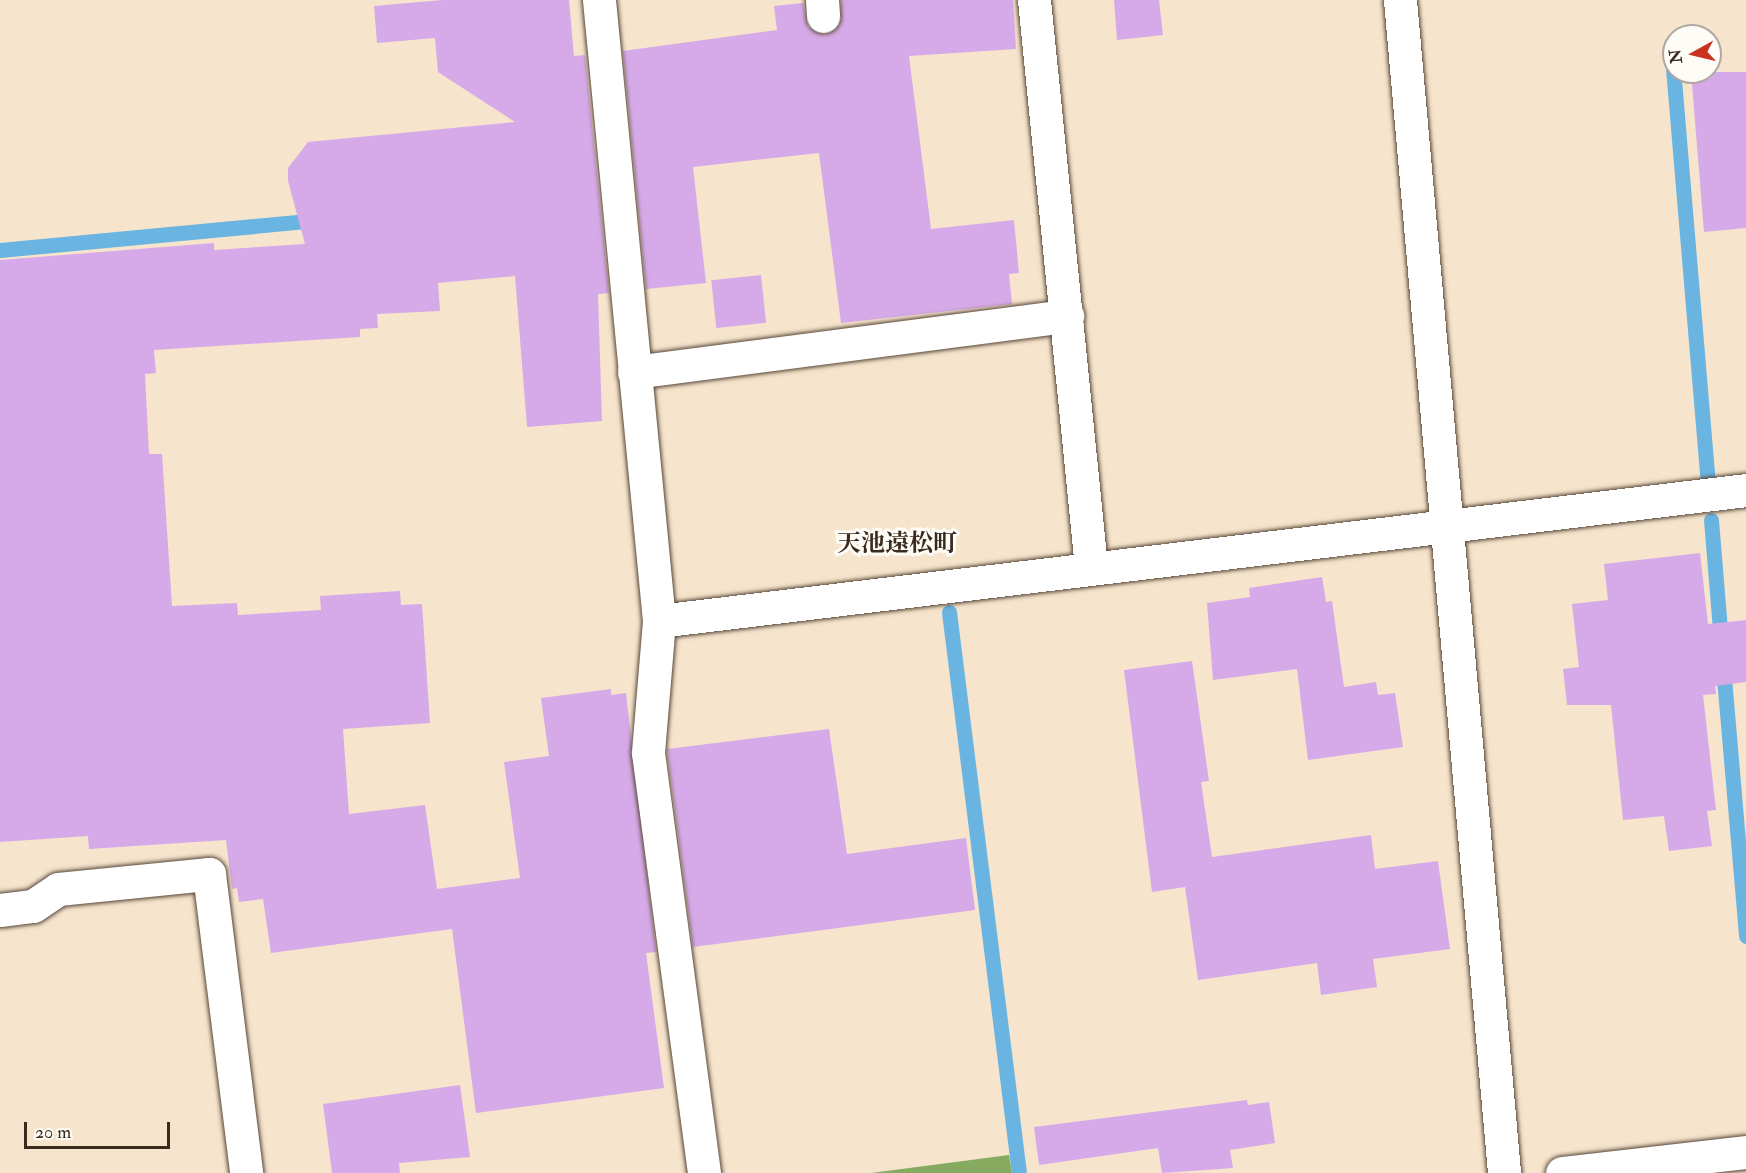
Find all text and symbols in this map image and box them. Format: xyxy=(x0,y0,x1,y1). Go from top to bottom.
north arrow xyxy=(1662,24,1722,84)
text: N xyxy=(1665,48,1687,65)
district label: 天池遠松町 xyxy=(837,530,957,558)
scale bar xyxy=(27,1110,172,1148)
text: 20 m xyxy=(35,1121,71,1144)

